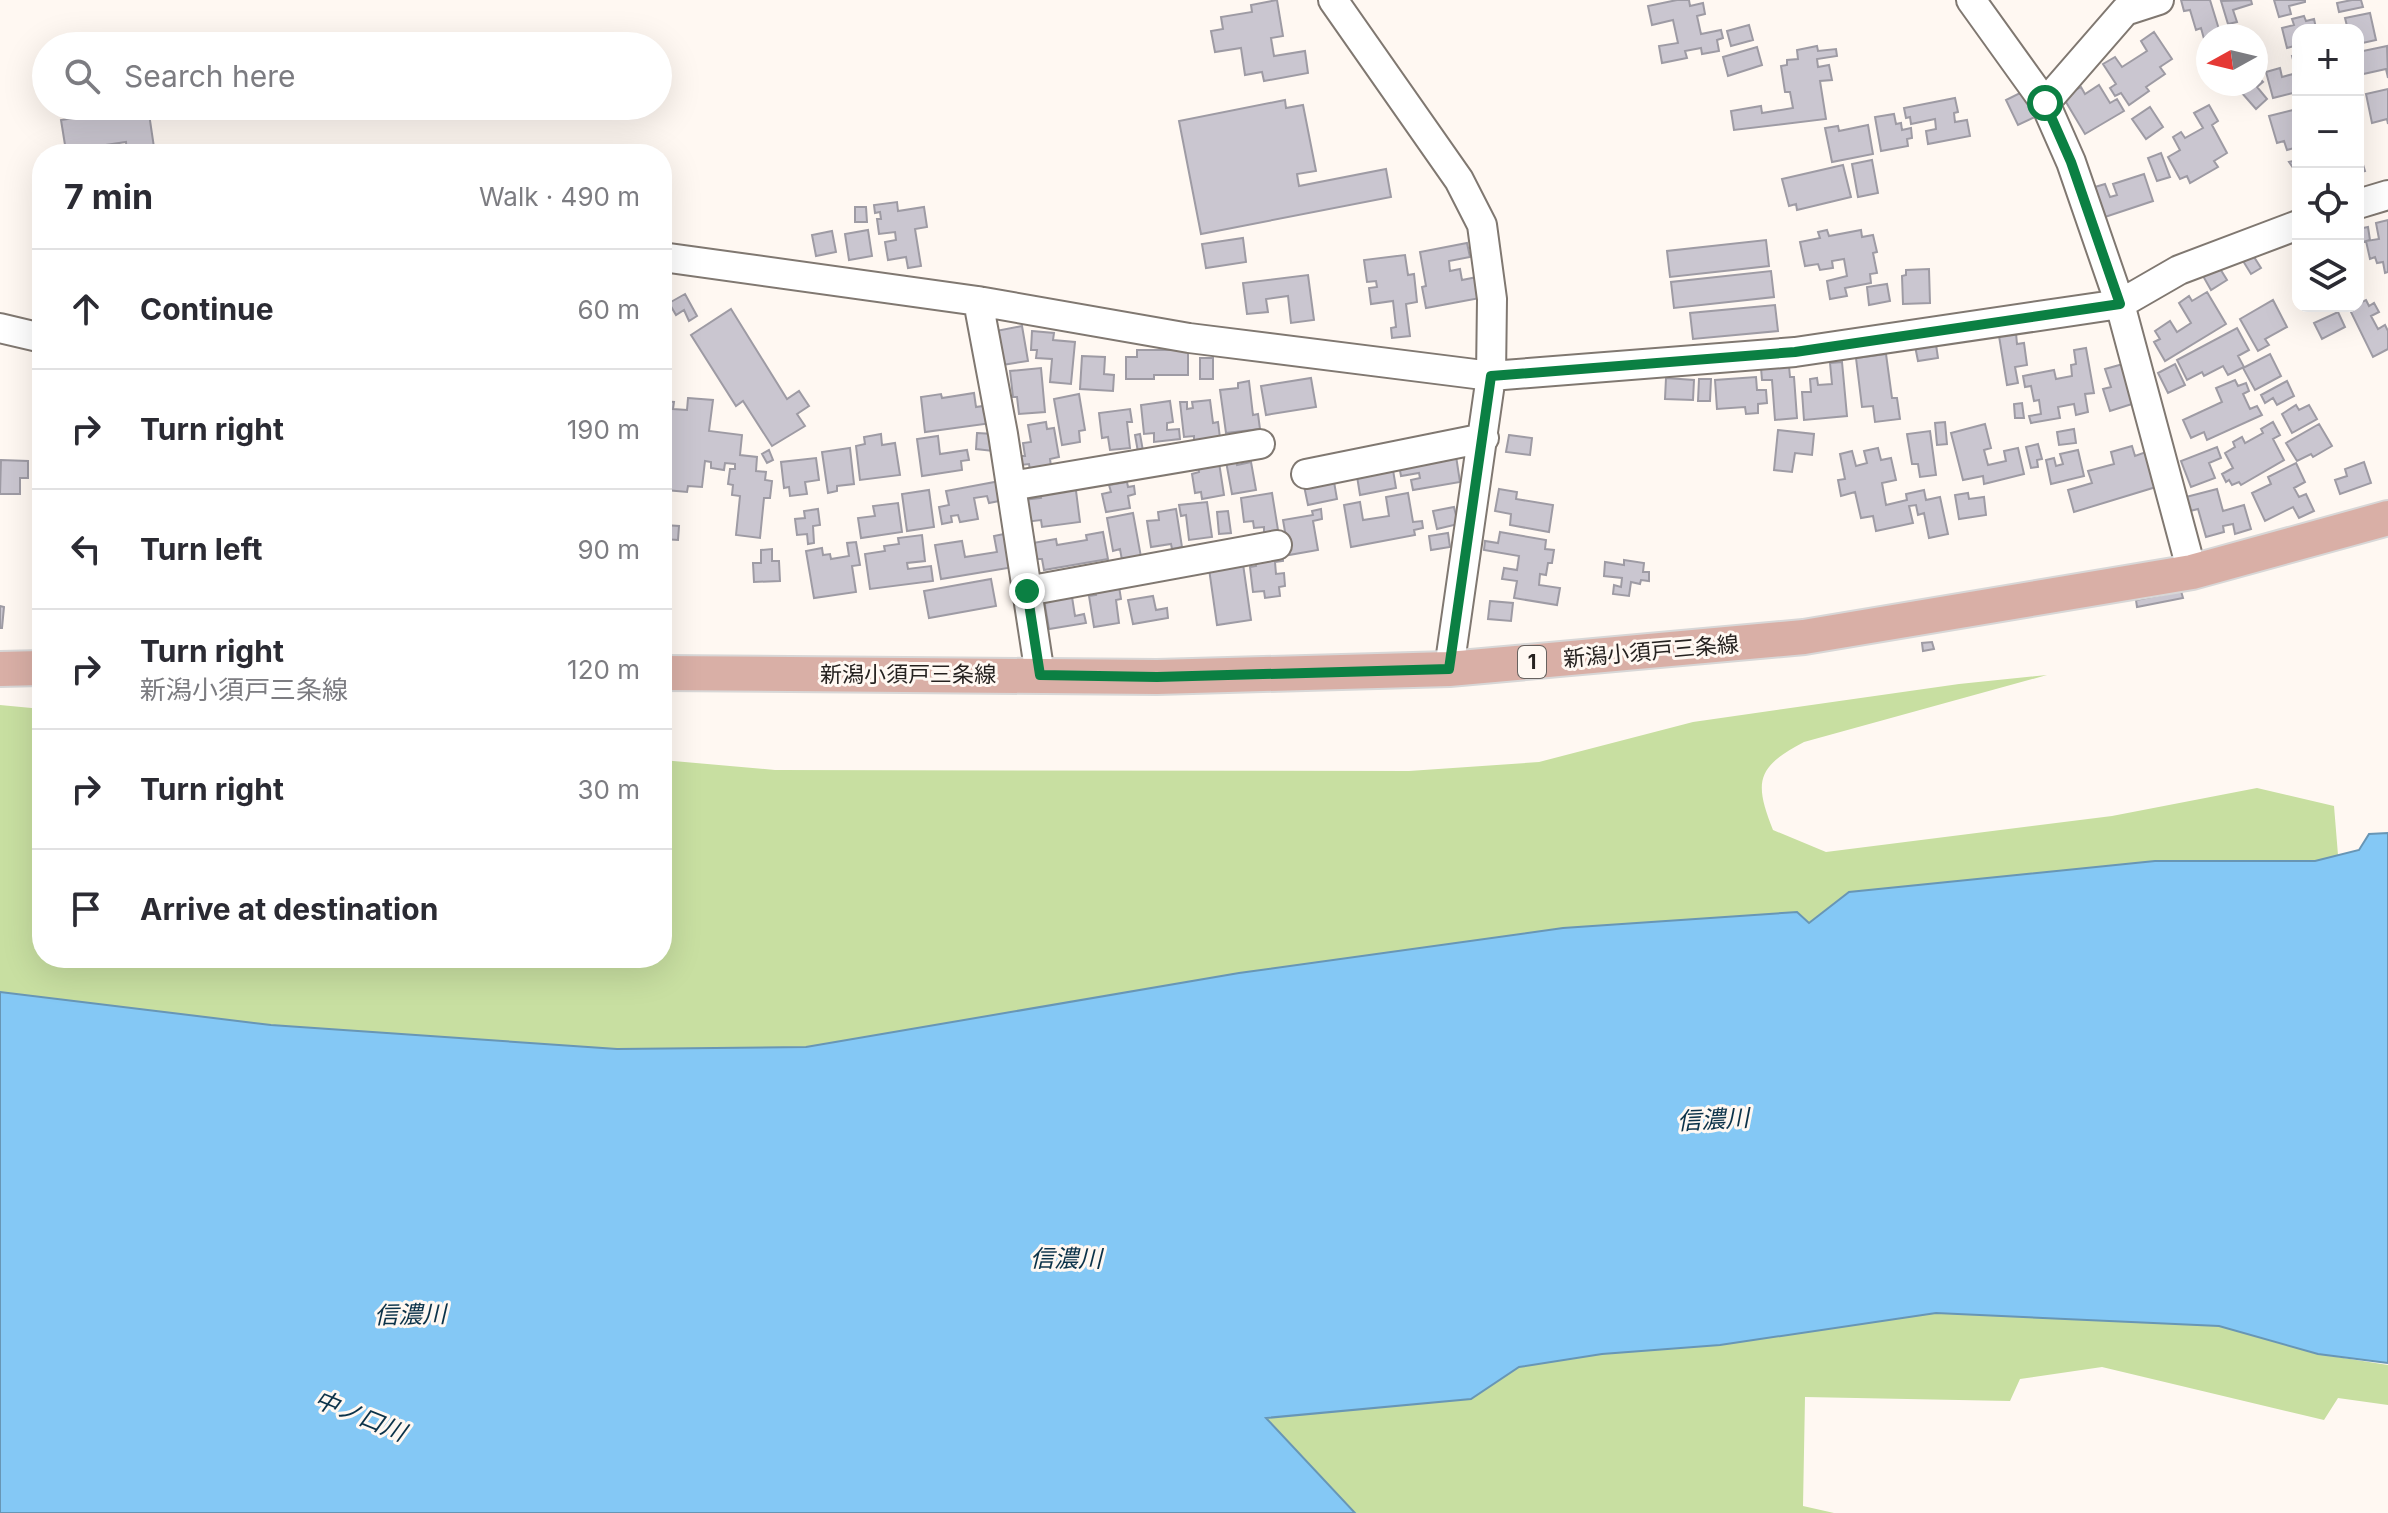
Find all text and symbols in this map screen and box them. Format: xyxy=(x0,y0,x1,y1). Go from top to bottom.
north arrow xyxy=(2196,24,2268,96)
map controls xyxy=(2292,24,2364,312)
button: + xyxy=(2292,24,2364,96)
search box xyxy=(32,32,672,120)
icon: search xyxy=(60,54,104,98)
text: Search here xyxy=(124,58,296,94)
route start xyxy=(2027,85,2063,121)
button: − xyxy=(2292,96,2364,168)
button: locate xyxy=(2292,168,2364,240)
text: 7 min xyxy=(64,176,153,217)
text: Walk · 490 m xyxy=(479,181,640,212)
button: layers xyxy=(2292,240,2364,312)
icon: ahead xyxy=(64,287,108,331)
text: Continue xyxy=(140,291,274,327)
text: 60 m xyxy=(577,294,640,325)
icon: right xyxy=(64,407,108,451)
text: Turn right xyxy=(140,411,284,447)
text: 190 m xyxy=(567,414,640,445)
icon: left xyxy=(64,527,108,571)
text: Turn left xyxy=(140,531,262,567)
text: 90 m xyxy=(577,534,640,565)
route end xyxy=(1009,573,1045,609)
street label: 新潟小須戸三条線 xyxy=(1562,630,1740,672)
text: Turn right xyxy=(140,633,284,669)
road number: 1 xyxy=(1518,646,1546,678)
icon: right xyxy=(64,647,108,691)
text: 120 m xyxy=(567,654,640,685)
street label: 新潟小須戸三条線 xyxy=(820,661,996,687)
text: 新潟小須戸三条線 xyxy=(140,674,348,705)
icon: right xyxy=(64,767,108,811)
text: Turn right xyxy=(140,771,284,807)
text: 30 m xyxy=(577,774,640,805)
icon: arrive xyxy=(64,887,108,931)
text: Arrive at destination xyxy=(140,891,438,927)
water label: 信濃川 xyxy=(1676,1103,1753,1136)
water label: 信濃川 xyxy=(1030,1244,1105,1273)
water label: 信濃川 xyxy=(374,1299,449,1330)
water label: 中ノ口川 xyxy=(310,1384,413,1448)

